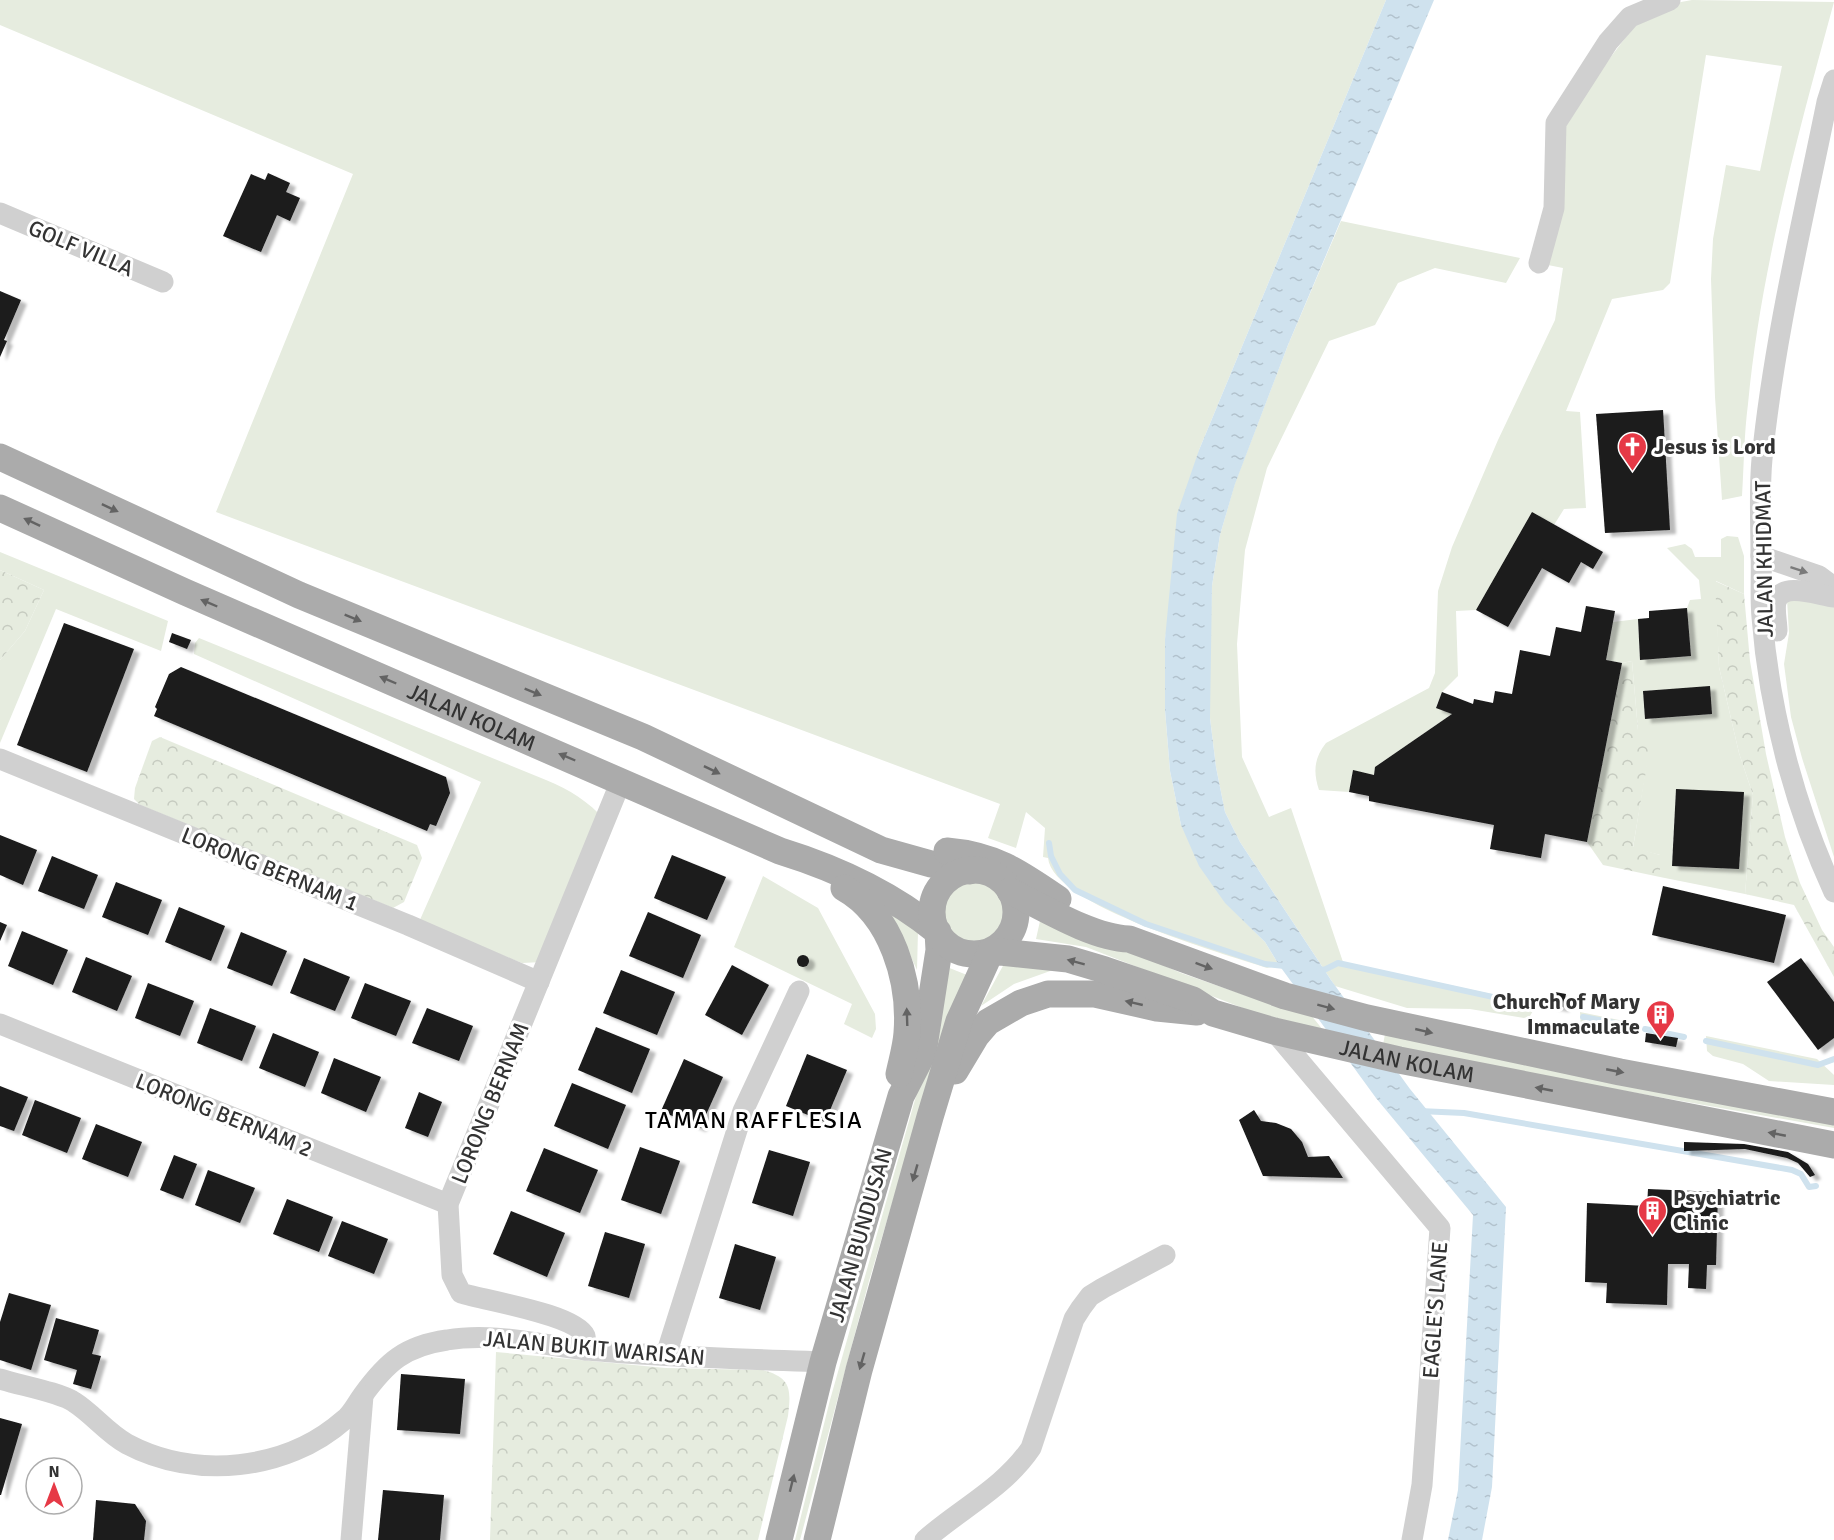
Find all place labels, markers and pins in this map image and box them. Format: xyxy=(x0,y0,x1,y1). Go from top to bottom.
church icon: Jesus is Lord xyxy=(1617,430,1649,472)
place label: Jesus is Lord xyxy=(1654,433,1776,460)
place label: Church of Mary Immaculate xyxy=(1493,988,1640,1040)
building icon: Church of Mary Immaculate xyxy=(1645,998,1677,1040)
place label: Psychiatric Clinic xyxy=(1673,1184,1780,1236)
building icon: Psychiatric Clinic xyxy=(1636,1194,1668,1236)

